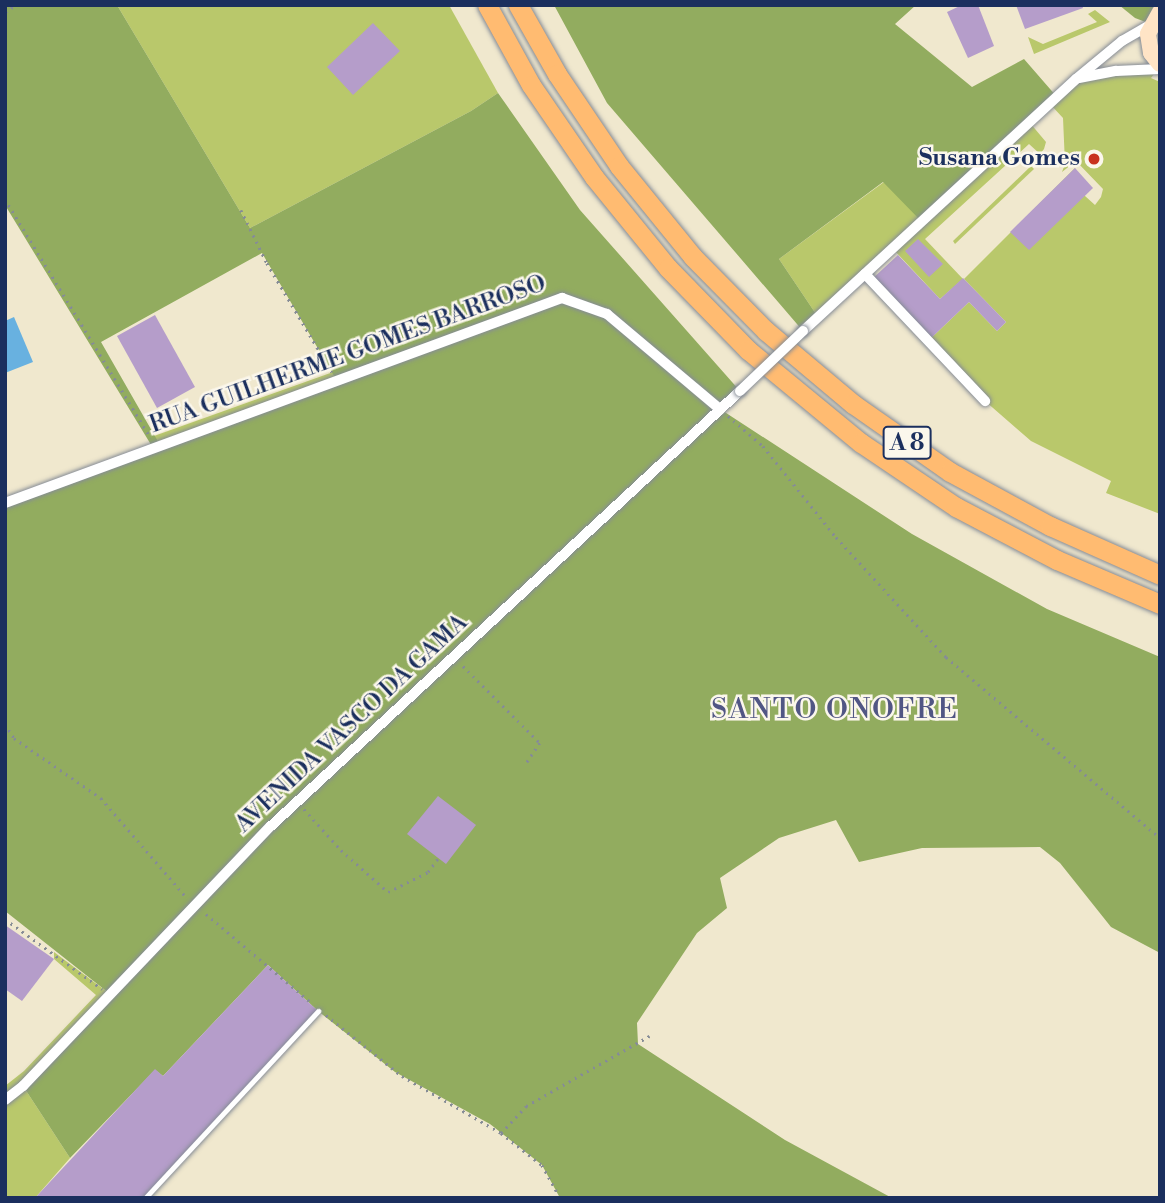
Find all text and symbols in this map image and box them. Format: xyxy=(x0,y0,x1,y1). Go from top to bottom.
place label: Susana Gomes xyxy=(919,145,1080,173)
marker: Susana Gomes xyxy=(1086,151,1102,167)
street label: RUA GUILHERME GOMES BARROSO xyxy=(146,270,550,440)
road number: A 8 xyxy=(883,424,932,462)
street label: AVENIDA VASCO DA GAMA xyxy=(230,609,474,839)
district label: SANTO ONOFRE xyxy=(713,693,957,727)

